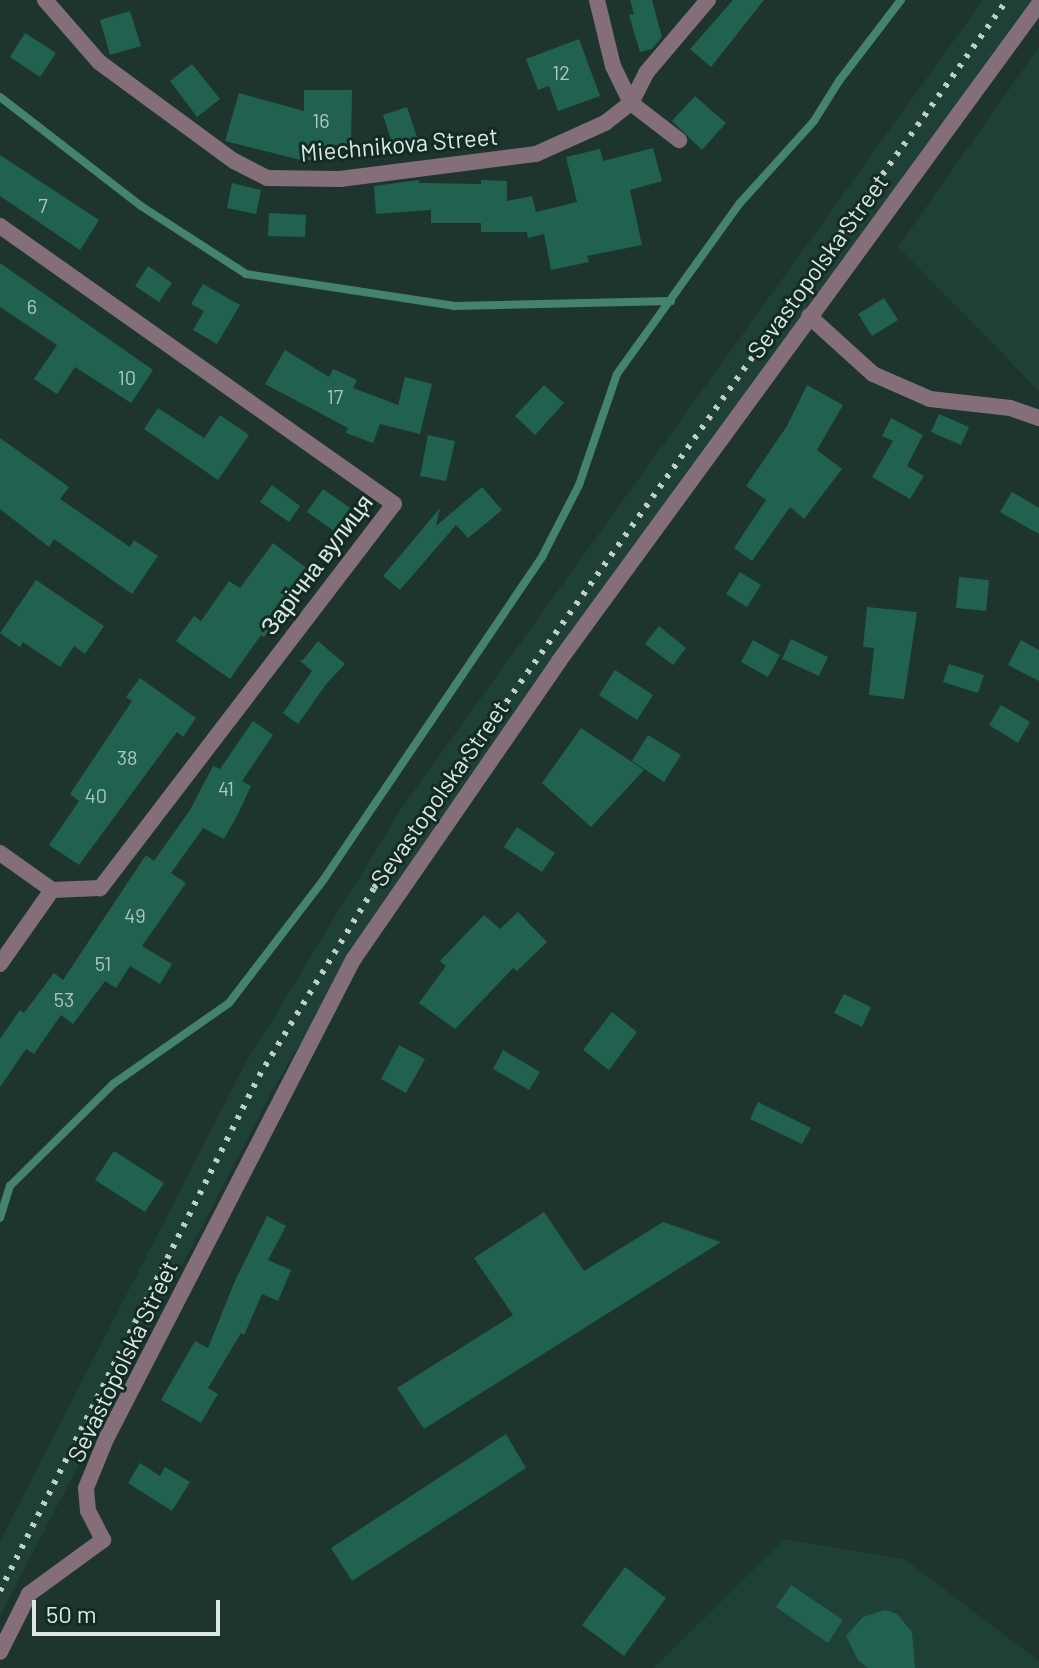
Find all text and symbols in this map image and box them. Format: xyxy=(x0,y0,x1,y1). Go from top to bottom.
house number: 12 xyxy=(552,60,570,84)
house number: 16 xyxy=(312,108,330,132)
street label: Miechnikova Street xyxy=(299,121,499,167)
street label: Sevastopolska Street xyxy=(741,168,893,364)
house number: 7 xyxy=(38,193,48,217)
house number: 6 xyxy=(27,294,37,318)
house number: 10 xyxy=(118,365,136,389)
house number: 17 xyxy=(327,384,343,408)
street label: Зарічна вулиця xyxy=(254,488,378,640)
street label: Sevastopolska Street xyxy=(364,694,514,892)
house number: 38 xyxy=(117,745,137,769)
house number: 41 xyxy=(218,776,234,800)
house number: 40 xyxy=(85,783,107,807)
house number: 49 xyxy=(124,903,146,927)
house number: 51 xyxy=(95,951,111,975)
house number: 53 xyxy=(54,987,74,1011)
street label: Sevastopolska Street xyxy=(61,1256,183,1466)
scale bar xyxy=(36,1584,224,1634)
text: 50 m xyxy=(46,1599,97,1628)

